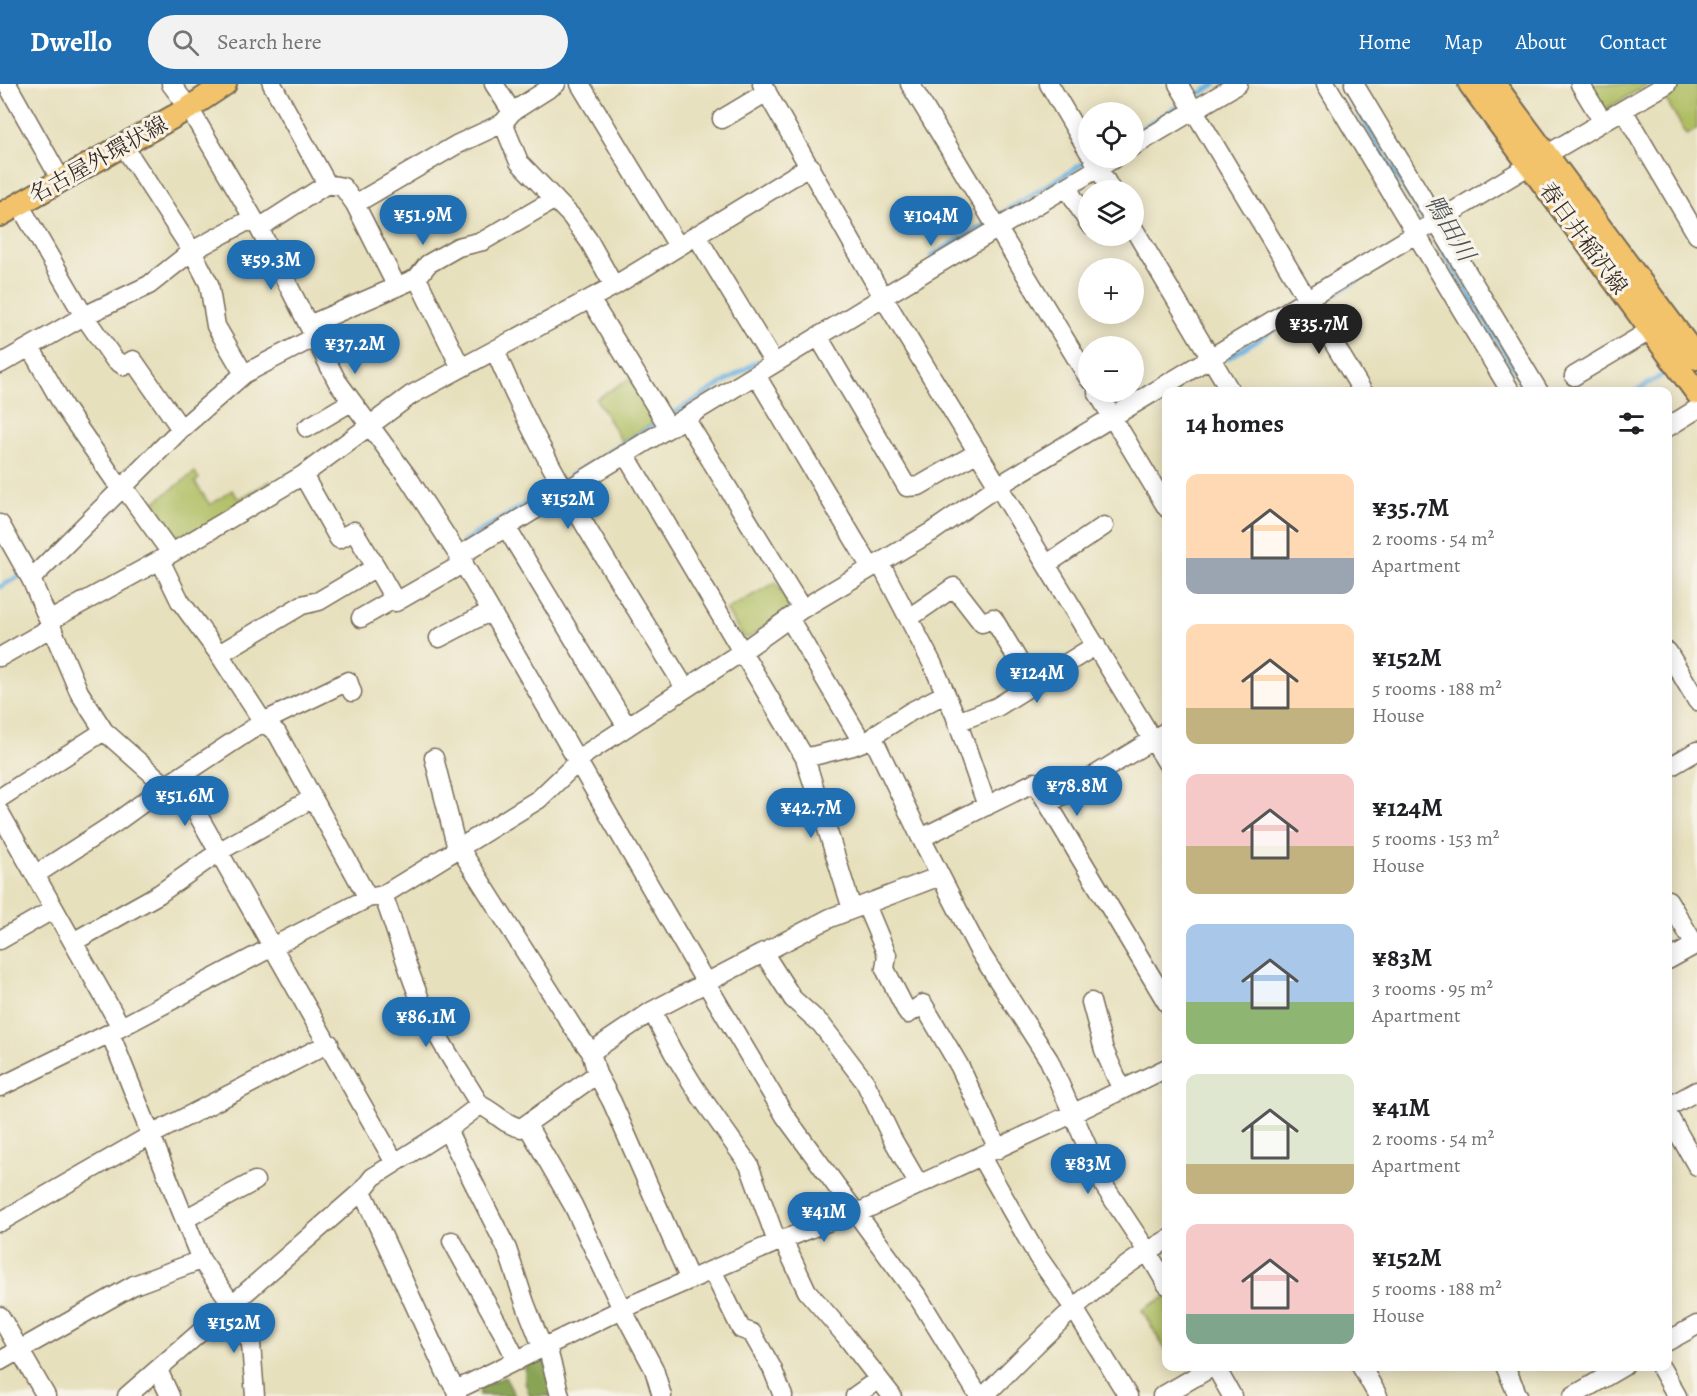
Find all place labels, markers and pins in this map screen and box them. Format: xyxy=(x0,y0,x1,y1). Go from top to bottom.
pin: ¥51.9M xyxy=(374,195,472,246)
pin: ¥104M xyxy=(889,196,973,247)
pin: ¥59.3M xyxy=(222,240,320,291)
pin: ¥35.7M xyxy=(1270,304,1368,355)
pin: ¥37.2M xyxy=(306,324,404,375)
pin: ¥152M xyxy=(526,479,610,530)
pin: ¥124M xyxy=(995,653,1079,704)
pin: ¥78.8M xyxy=(1028,766,1126,817)
pin: ¥51.6M xyxy=(136,776,234,827)
pin: ¥42.7M xyxy=(762,788,860,839)
pin: ¥86.1M xyxy=(377,997,475,1048)
pin: ¥83M xyxy=(1052,1144,1124,1195)
pin: ¥41M xyxy=(788,1192,860,1243)
pin: ¥152M xyxy=(192,1303,276,1354)

